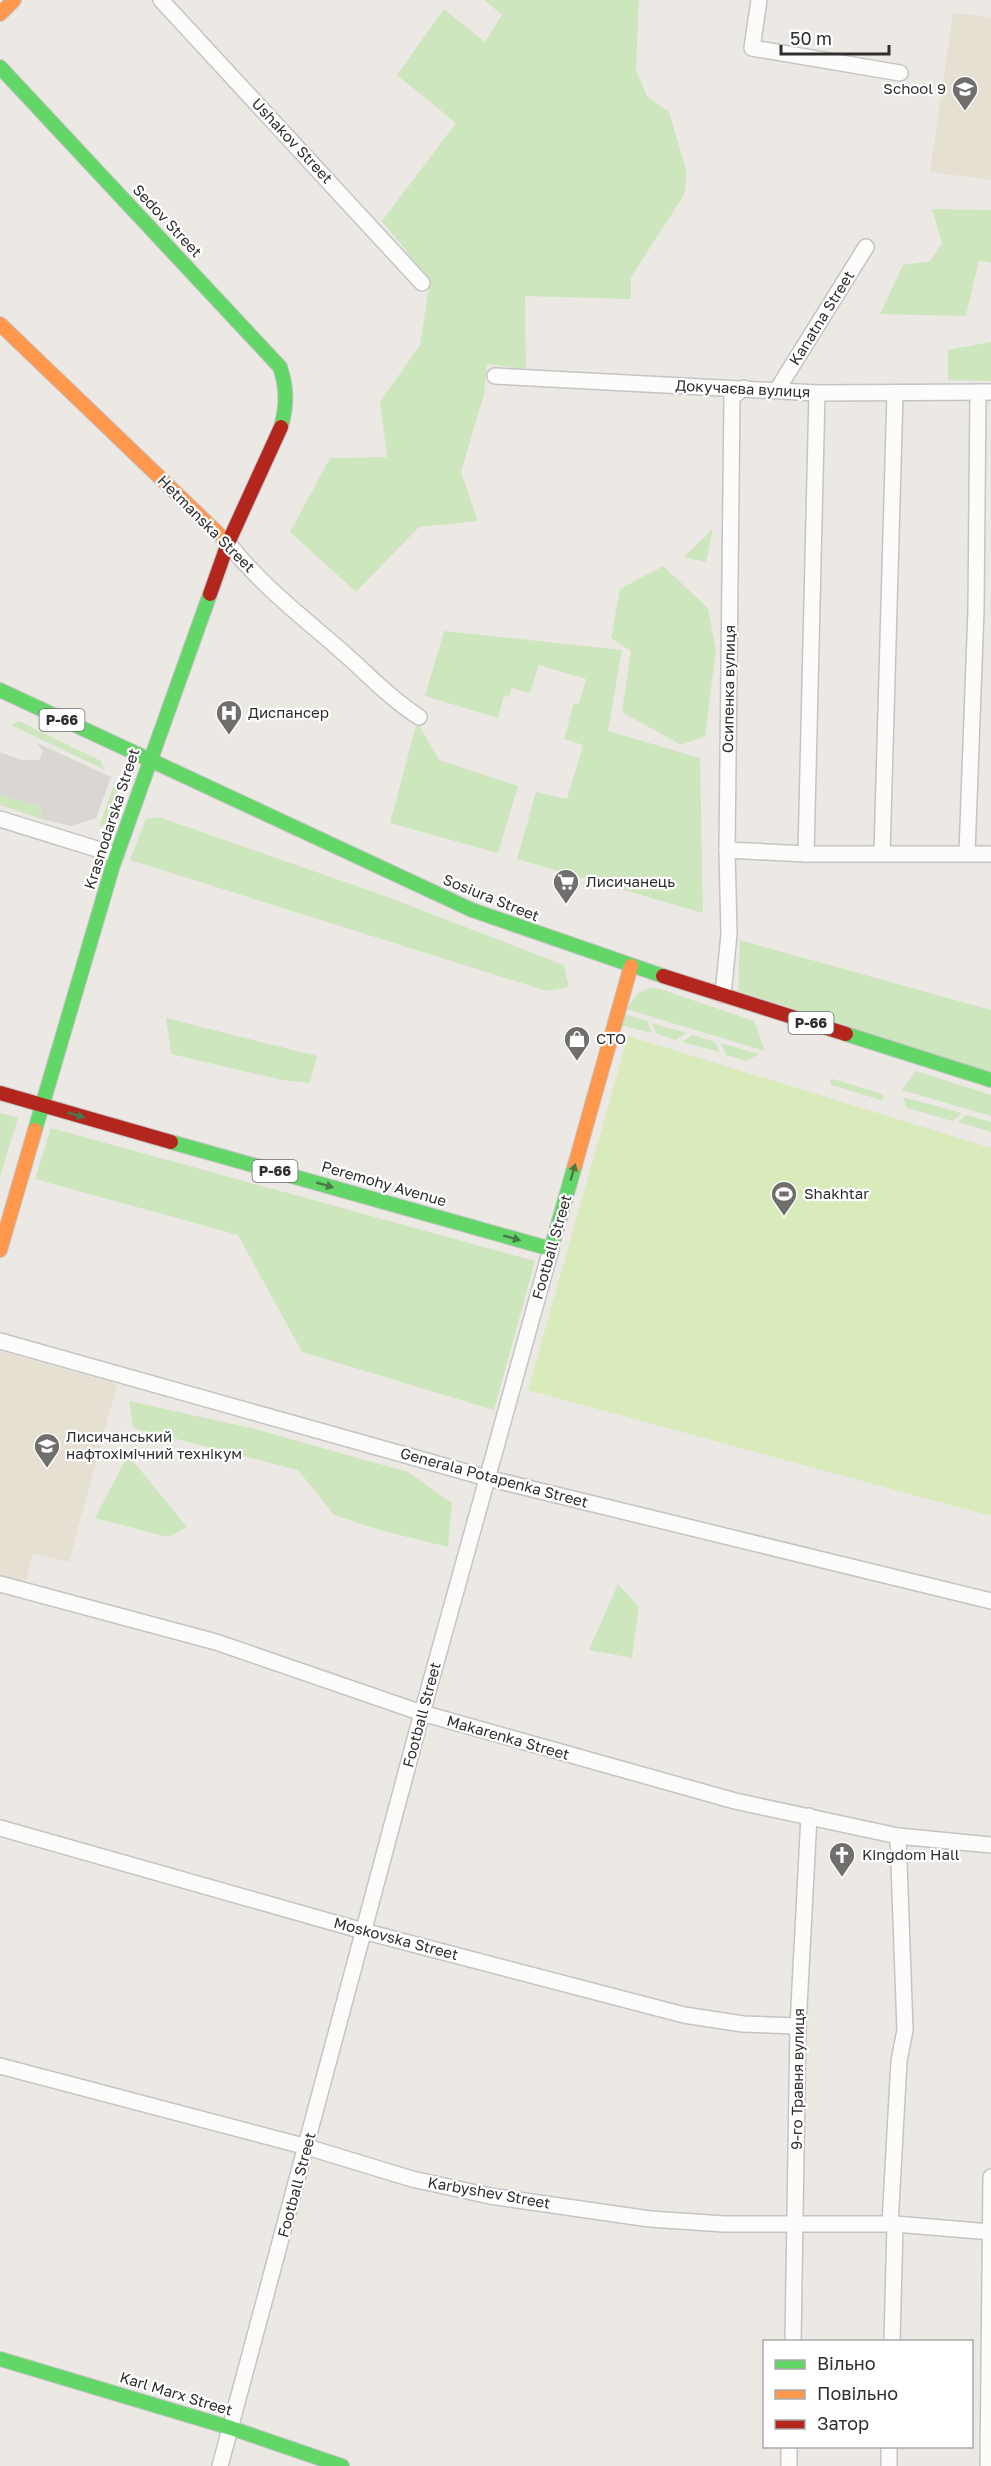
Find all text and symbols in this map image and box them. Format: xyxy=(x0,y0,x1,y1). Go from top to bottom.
scale bar xyxy=(781,18,889,56)
text: 50 m xyxy=(790,27,832,49)
school or university icon: School 9 xyxy=(950,74,980,112)
place label: School 9 xyxy=(883,79,946,97)
street label: Ushakov Street xyxy=(249,94,337,187)
street label: Sedov Street xyxy=(130,180,206,260)
street label: Kanatna Street xyxy=(785,267,857,368)
street label: Докучаєва вулиця xyxy=(675,375,811,401)
street label: Hetmanska Street xyxy=(154,471,259,576)
street label: Осипенка вулиця xyxy=(718,625,738,753)
hospital icon: Диспансер xyxy=(214,698,244,736)
place label: Диспансер xyxy=(248,703,329,721)
road number: Р-66 xyxy=(40,709,84,731)
street label: Krasnodarska Street xyxy=(80,746,142,891)
supermarket icon: Лисичанець xyxy=(551,867,581,905)
street label: Sosiura Street xyxy=(441,870,542,925)
place label: Лисичанець xyxy=(586,872,675,890)
road number: Р-66 xyxy=(788,1012,834,1034)
shop icon: СТО xyxy=(562,1024,592,1062)
place label: СТО xyxy=(596,1029,626,1047)
one-way arrow xyxy=(67,1111,85,1120)
street label: Peremohy Avenue xyxy=(320,1157,449,1210)
road number: Р-66 xyxy=(252,1160,298,1182)
one-way arrow xyxy=(568,1163,578,1181)
sports icon: Shakhtar xyxy=(769,1179,799,1217)
one-way arrow xyxy=(316,1181,334,1190)
place label: Shakhtar xyxy=(804,1184,869,1202)
street label: Football Street xyxy=(527,1192,575,1301)
one-way arrow xyxy=(503,1233,522,1243)
place label: Лисичанський нафтохімічний технікум xyxy=(66,1427,242,1462)
school or university icon: Лисичанський нафтохімічний технікум xyxy=(32,1431,62,1469)
street label: Generala Potapenka Street xyxy=(398,1443,590,1511)
street label: Football Street xyxy=(398,1660,444,1769)
street label: Makarenka Street xyxy=(445,1711,572,1763)
church icon: Kingdom Hall xyxy=(827,1840,857,1878)
place label: Kingdom Hall xyxy=(862,1845,960,1863)
street label: Moskovska Street xyxy=(332,1913,460,1963)
street label: 9-го Травня вулиця xyxy=(787,2008,807,2150)
street label: Football Street xyxy=(273,2130,319,2239)
street label: Karbyshev Street xyxy=(427,2172,552,2212)
legend xyxy=(763,2340,973,2448)
text: Вільно xyxy=(817,2352,876,2374)
street label: Karl Marx Street xyxy=(118,2367,235,2419)
text: Повільно xyxy=(817,2382,898,2404)
text: Затор xyxy=(817,2412,869,2434)

